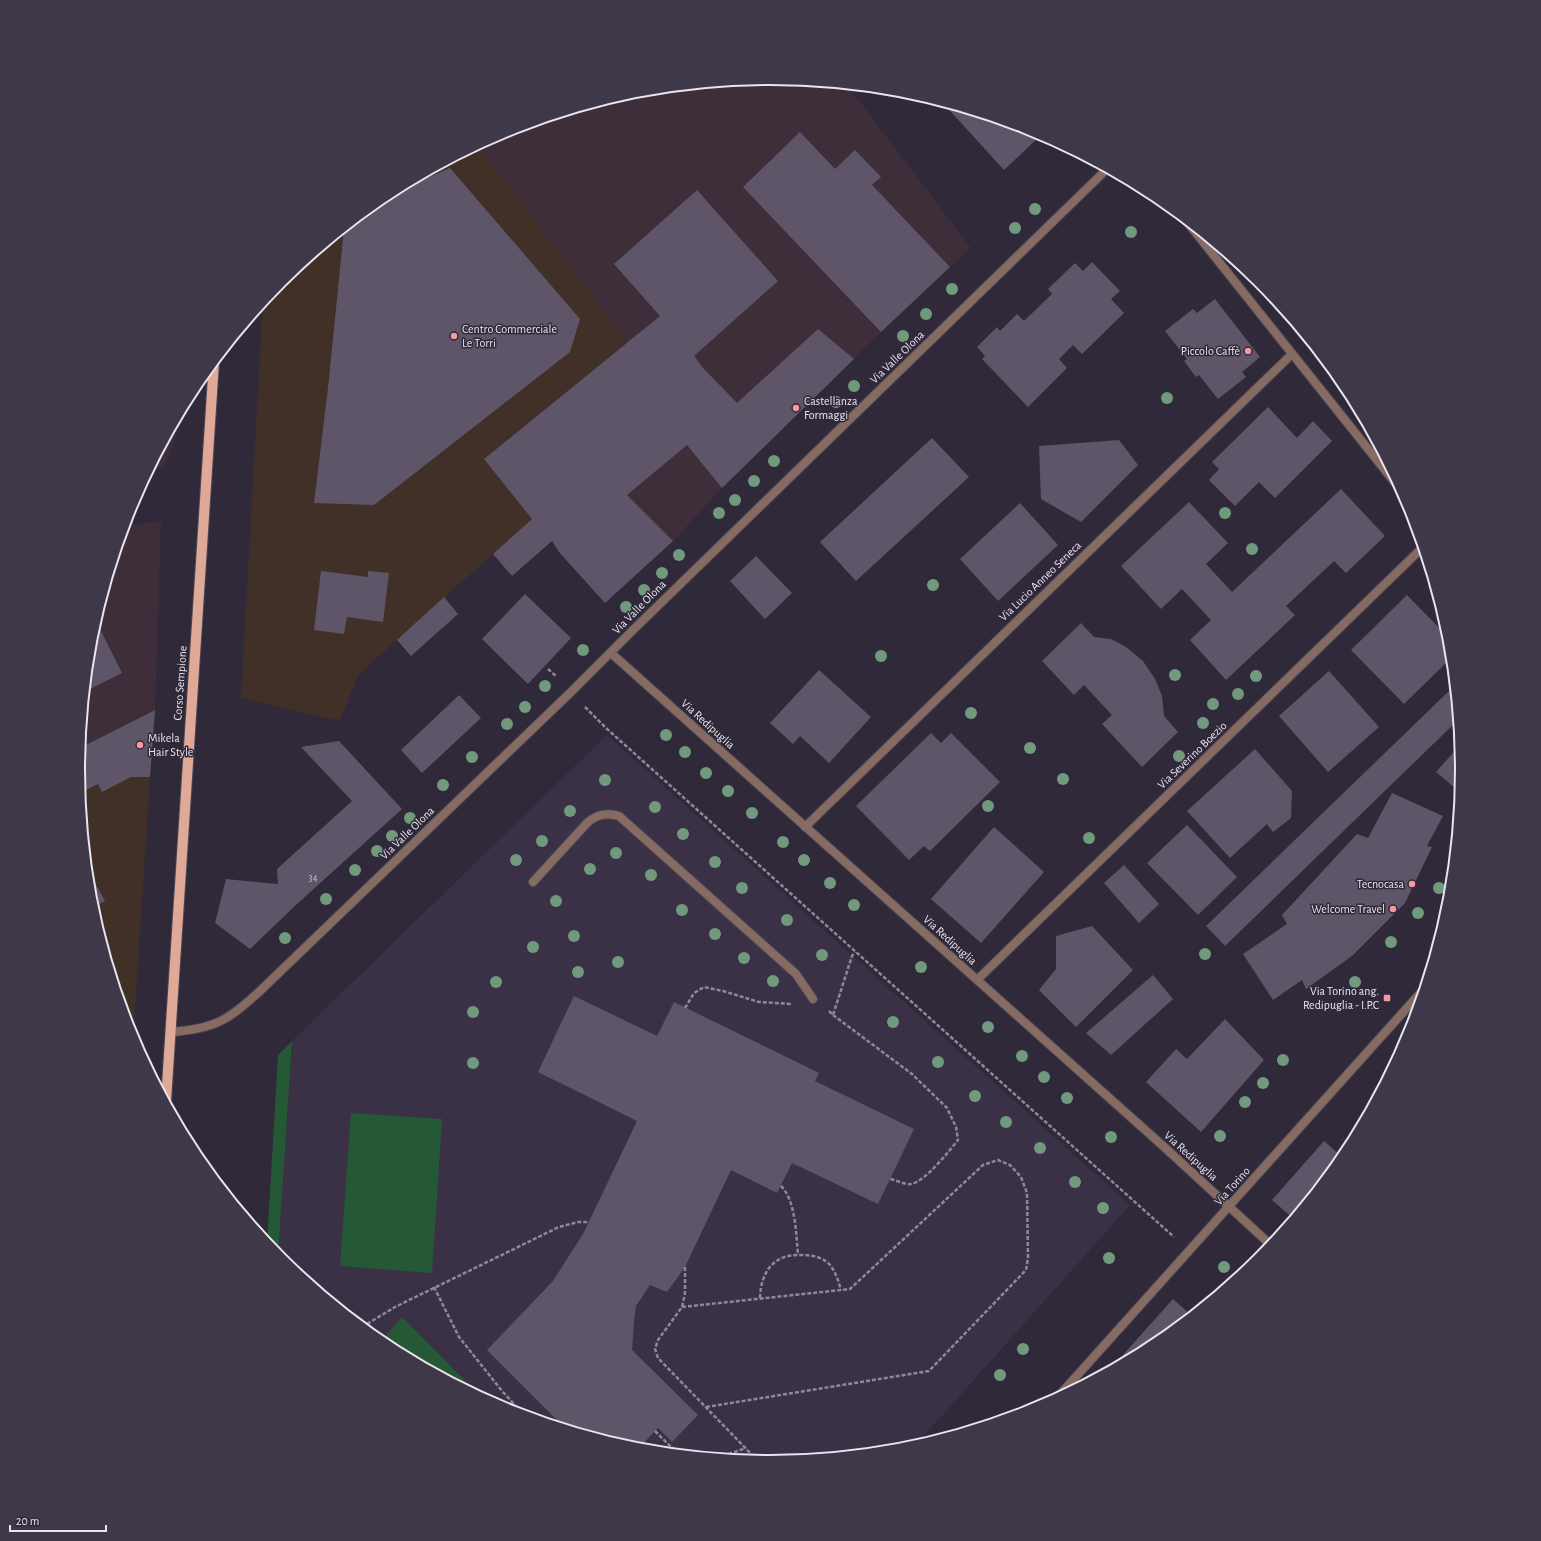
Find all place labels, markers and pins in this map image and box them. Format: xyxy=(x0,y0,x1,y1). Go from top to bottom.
place label: Centro Commerciale Le Torri xyxy=(462,323,557,349)
marker: Centro Commerciale Le Torri xyxy=(449,331,459,341)
place label: Piccolo Caffè xyxy=(1181,345,1240,357)
marker: Piccolo Caffè xyxy=(1243,346,1253,356)
place label: Castellanza Formaggi xyxy=(804,395,858,421)
marker: Castellanza Formaggi xyxy=(791,403,801,413)
place label: Mikela Hair Style xyxy=(148,732,193,759)
marker: Mikela Hair Style xyxy=(135,740,145,750)
place label: Tecnocasa xyxy=(1357,878,1404,890)
marker: Tecnocasa xyxy=(1407,879,1417,889)
place label: Welcome Travel xyxy=(1311,903,1385,915)
marker: Welcome Travel xyxy=(1388,904,1398,914)
place label: Via Torino ang. Redipuglia - I.P.C xyxy=(1303,985,1379,1011)
marker: Via Torino ang. Redipuglia - I.P.C xyxy=(1382,993,1392,1003)

